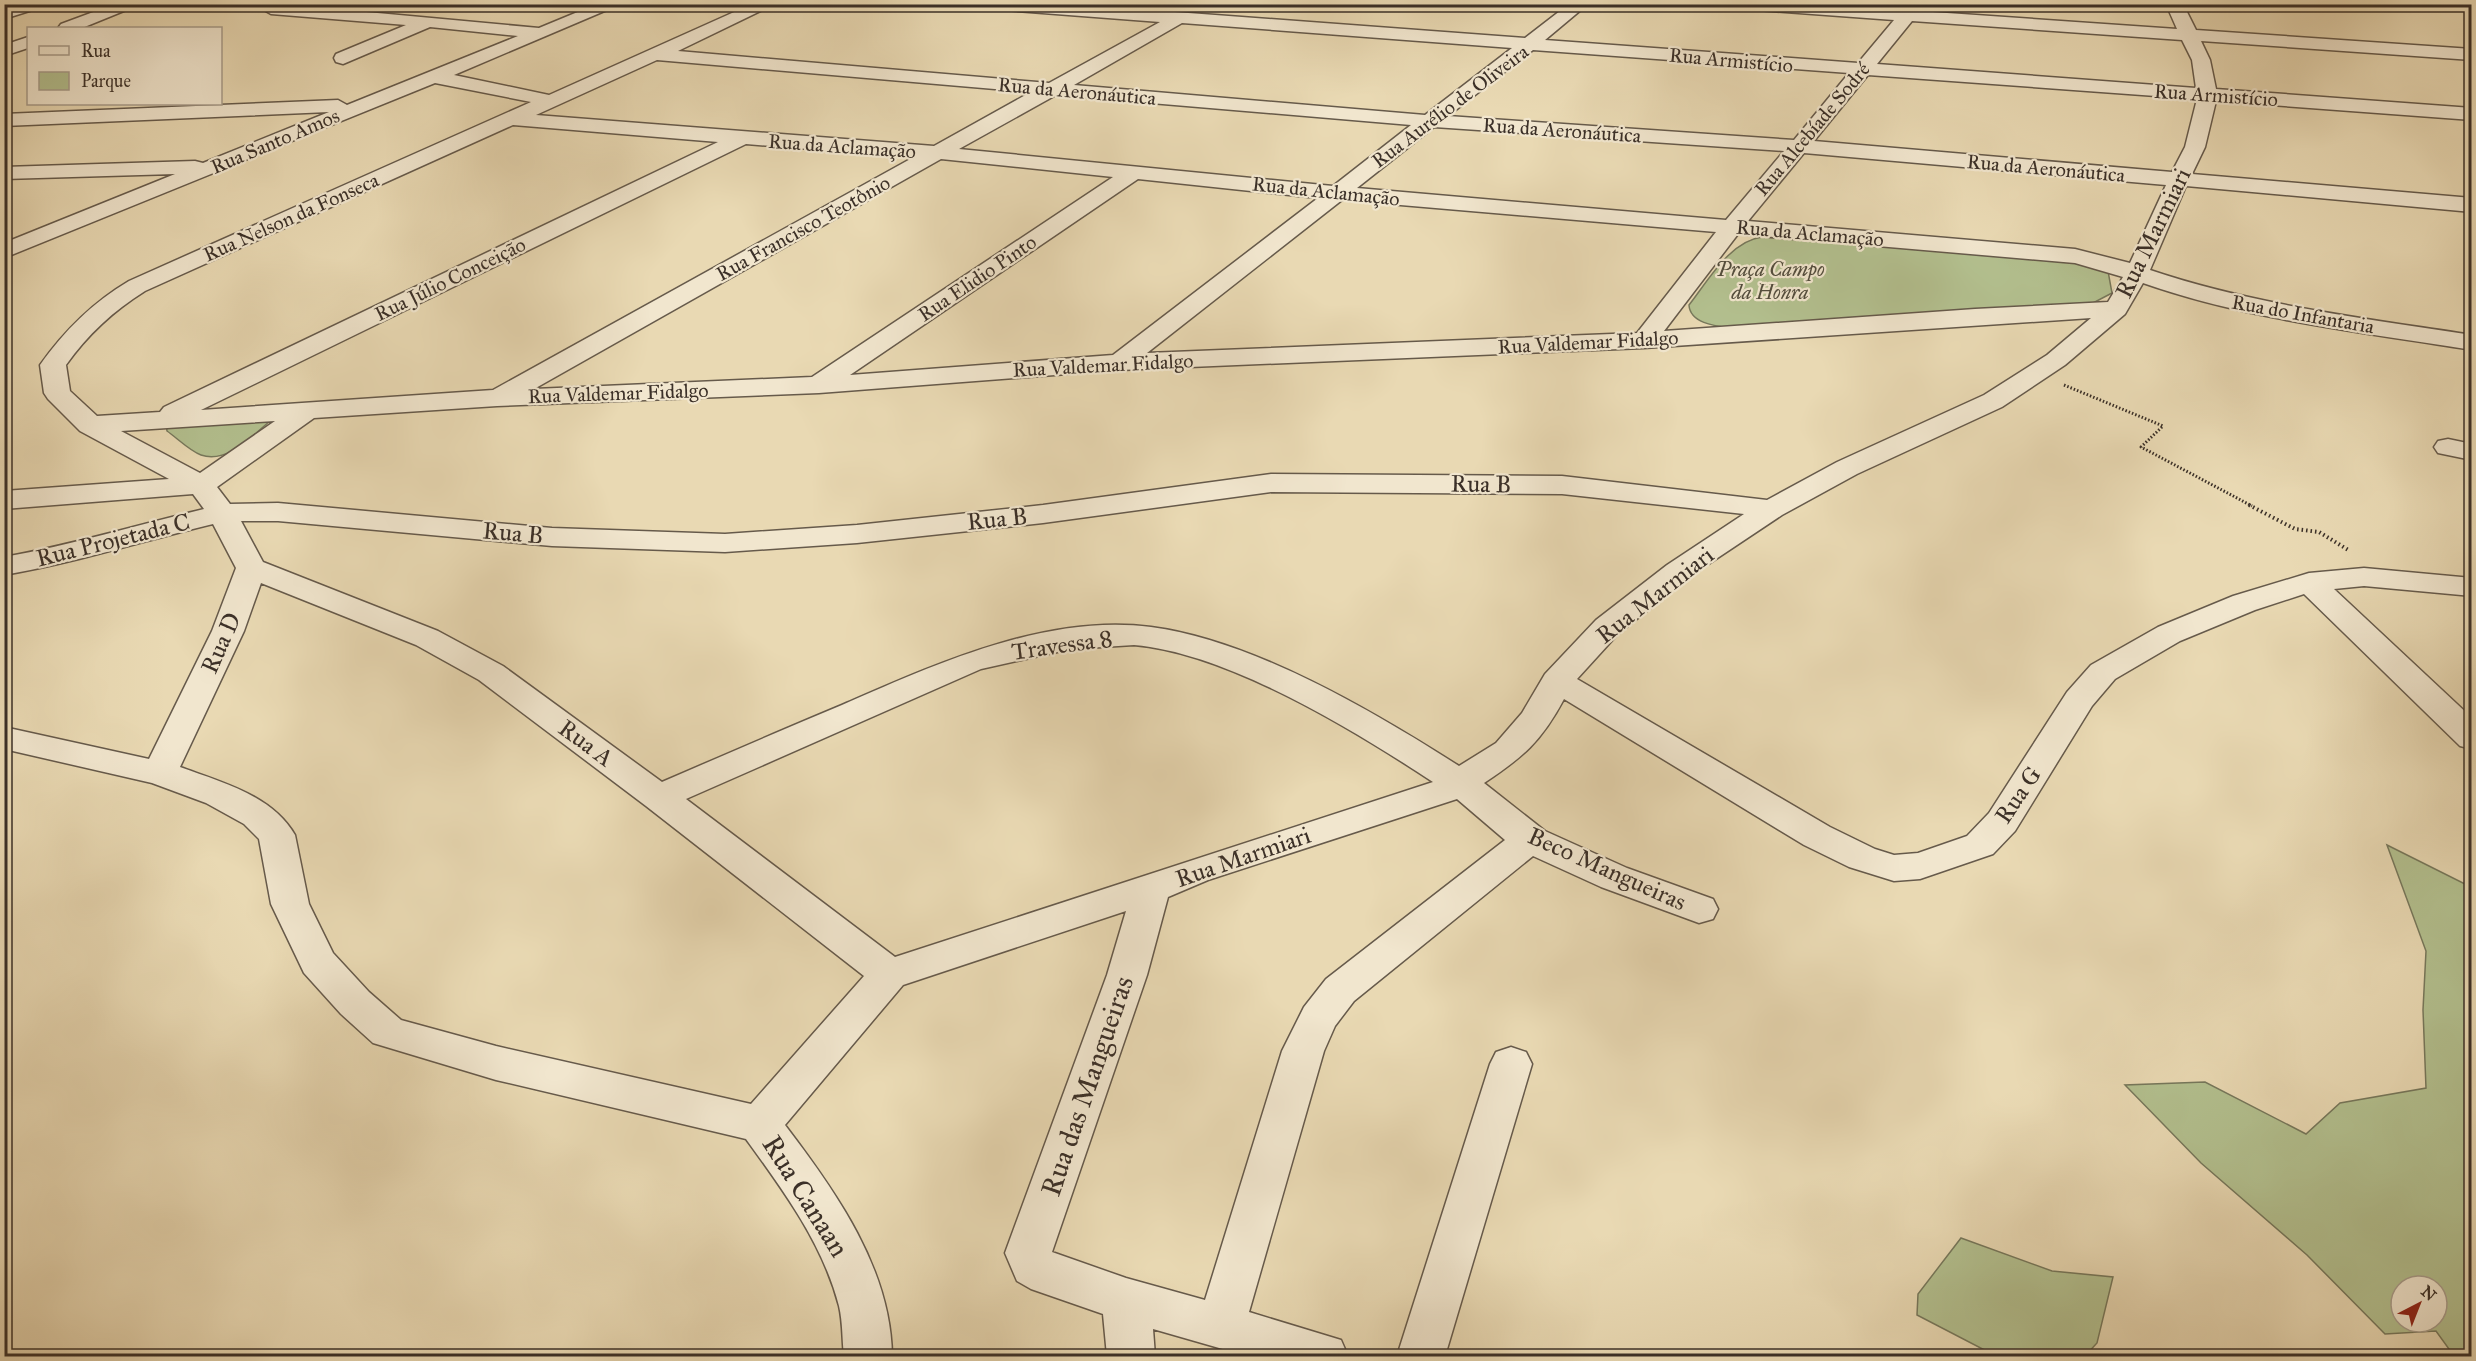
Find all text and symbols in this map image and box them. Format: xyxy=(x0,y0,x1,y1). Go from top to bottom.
legend xyxy=(27,27,222,105)
street label: Rua Aurélio de Oliveira xyxy=(1367,39,1534,173)
text: Rua xyxy=(81,40,111,62)
street label: Rua Armistício xyxy=(1668,43,1794,77)
street label: Rua Alcebíade Sodré xyxy=(1749,57,1875,201)
text: Parque xyxy=(81,70,131,93)
street label: Rua da Aeronáutica xyxy=(997,72,1158,110)
street label: Rua Armistício xyxy=(2153,79,2279,111)
street label: Rua Santo Amos xyxy=(207,103,343,179)
street label: Rua da Aeronáutica xyxy=(1482,112,1643,148)
street label: Rua da Aclamação xyxy=(767,129,917,163)
street label: Rua da Aeronáutica xyxy=(1966,149,2127,187)
street label: Rua Marmiari xyxy=(2109,163,2198,303)
street label: Rua Nelson da Fonseca xyxy=(200,167,383,266)
street label: Rua Francisco Teotônio xyxy=(712,170,894,286)
street label: Rua da Aclamação xyxy=(1251,171,1401,211)
street label: Rua da Aclamação xyxy=(1735,215,1885,251)
street label: Rua Elidio Pinto xyxy=(913,230,1041,326)
street label: Rua Júlio Conceição xyxy=(371,232,530,327)
park label: Praça Campo da Honra xyxy=(1715,257,1825,304)
street label: Rua do Infantaria xyxy=(2230,290,2377,338)
street label: Rua Valdemar Fidalgo xyxy=(1497,325,1679,360)
street label: Rua Valdemar Fidalgo xyxy=(1012,348,1194,383)
street label: Rua Valdemar Fidalgo xyxy=(527,378,709,409)
street label: Rua B xyxy=(1450,468,1512,500)
street label: Rua B xyxy=(965,501,1029,537)
street label: Rua Projetada C xyxy=(33,506,193,574)
street label: Rua B xyxy=(481,515,545,551)
street label: Rua Marmiari xyxy=(1590,539,1720,650)
street label: Rua D xyxy=(194,608,248,678)
street label: Travessa 8 xyxy=(1010,623,1114,667)
street label: Rua A xyxy=(553,713,619,773)
street label: Rua G xyxy=(1988,761,2048,829)
street label: Rua Marmiari xyxy=(1171,820,1315,894)
street label: Beco Mangueiras xyxy=(1523,821,1691,917)
street label: Rua das Mangueiras xyxy=(1033,971,1141,1201)
street label: Rua Canaan xyxy=(755,1129,857,1263)
north arrow xyxy=(2389,1274,2449,1334)
text: N xyxy=(2417,1282,2440,1305)

